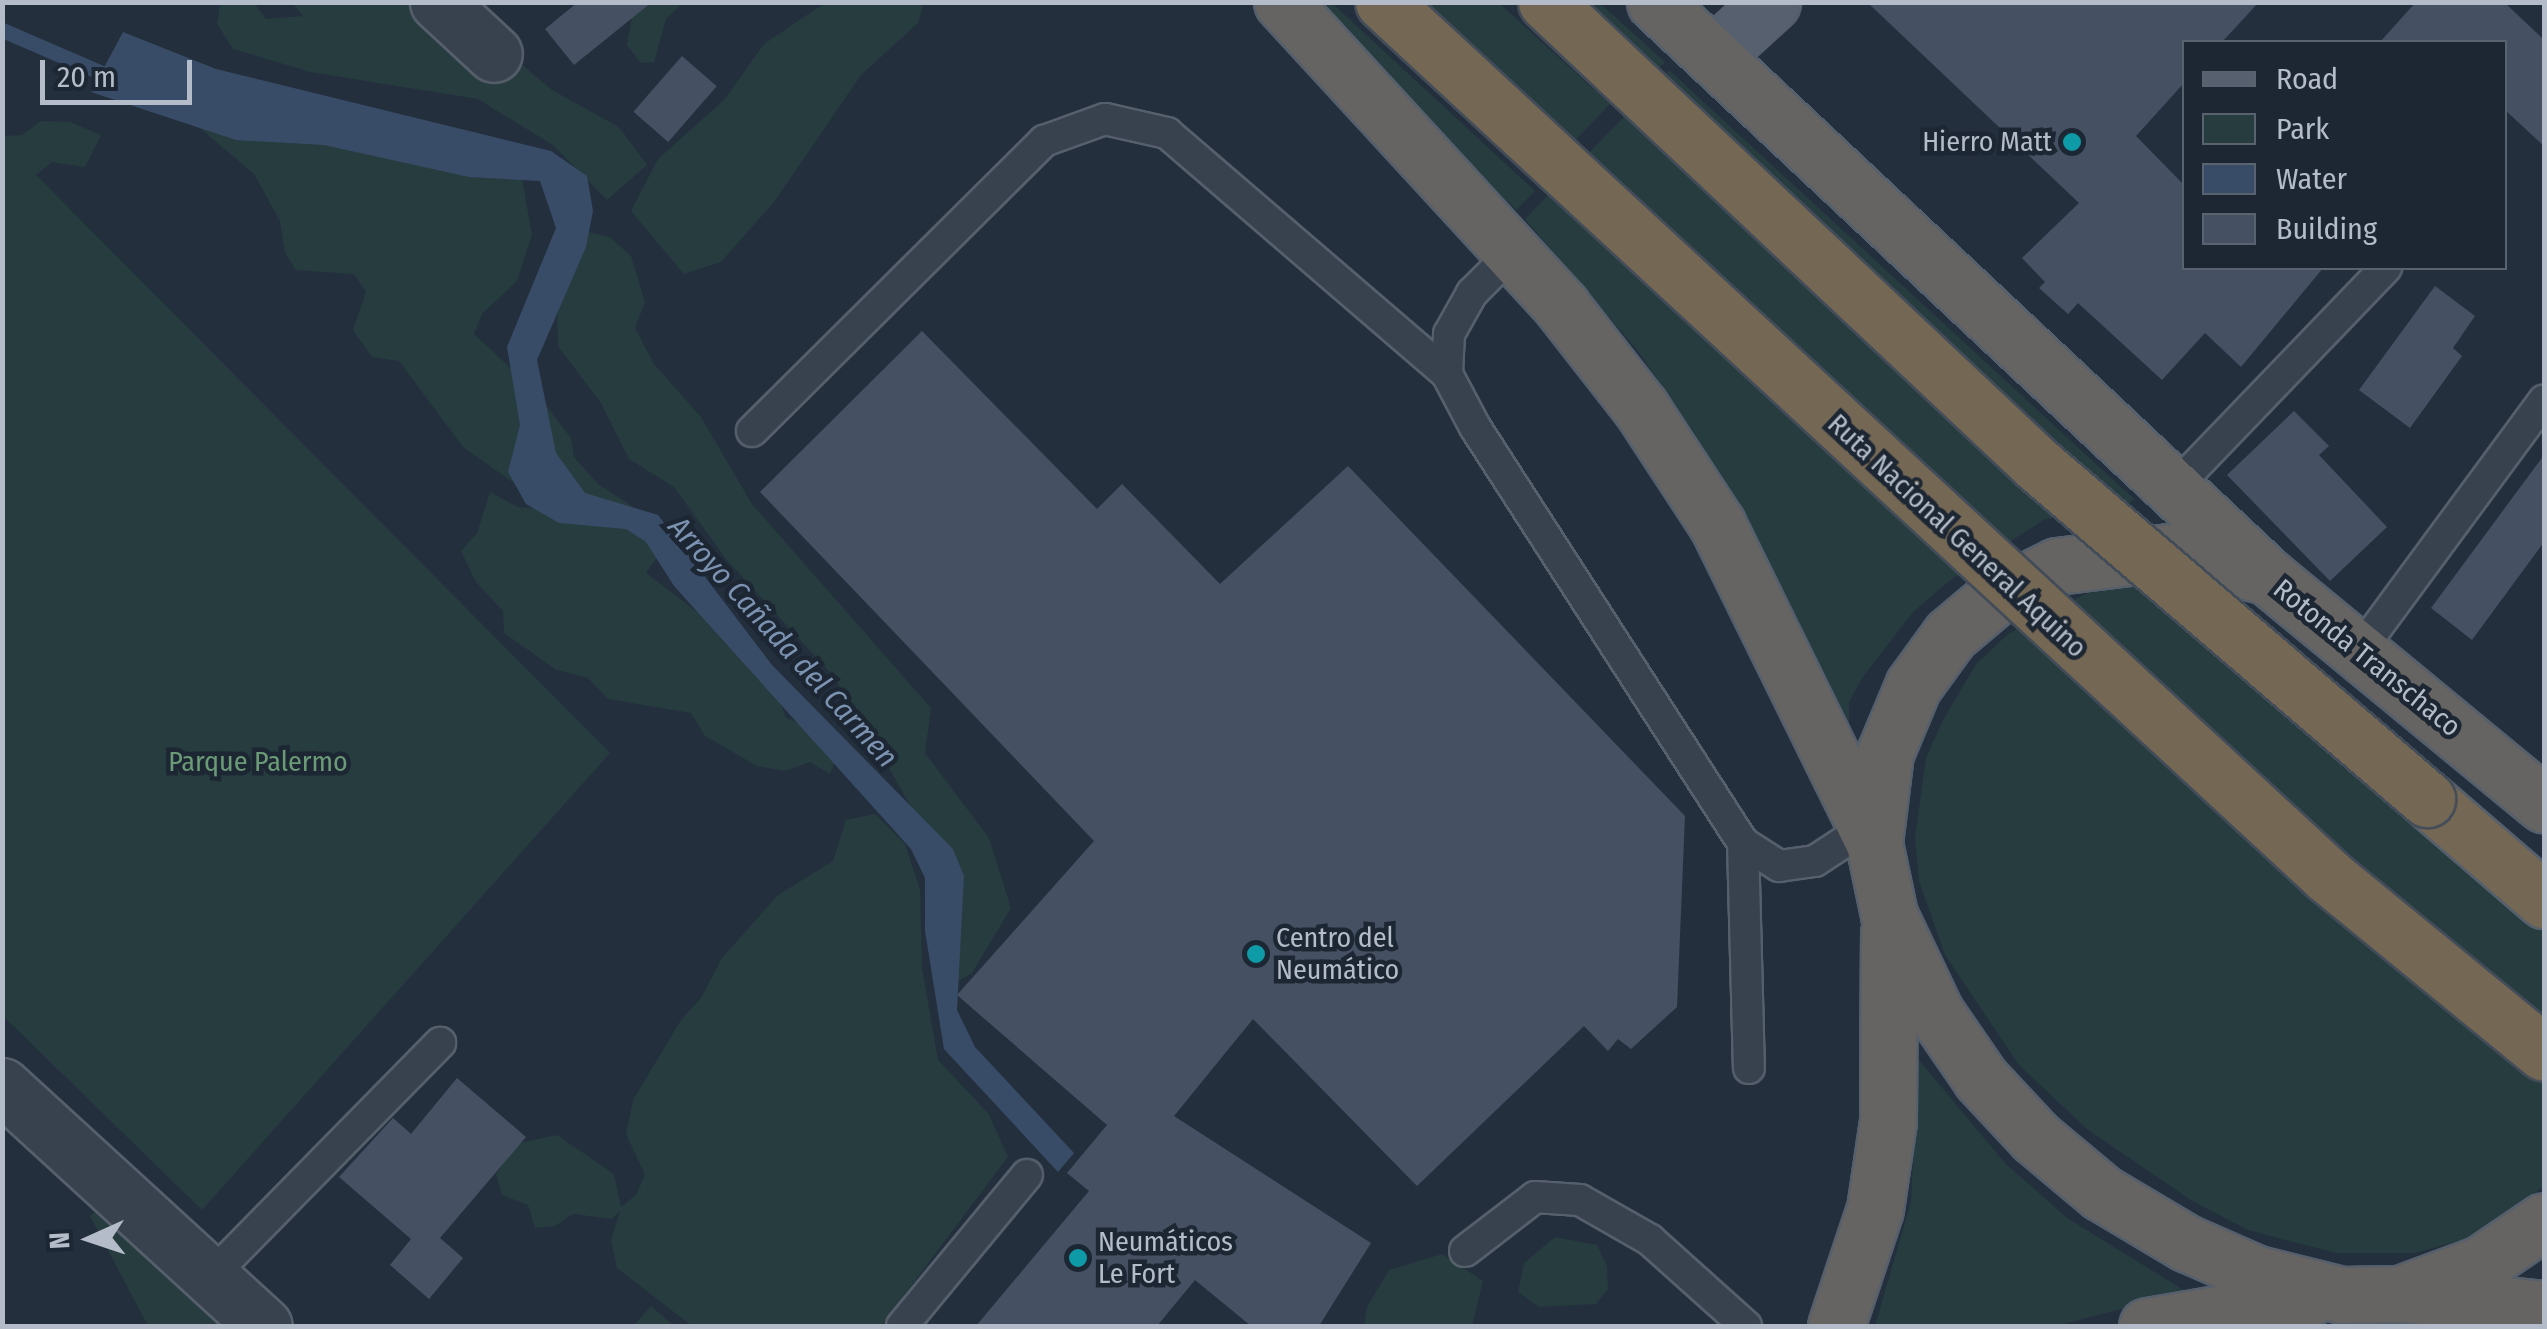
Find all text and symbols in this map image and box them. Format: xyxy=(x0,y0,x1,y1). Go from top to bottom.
scale bar xyxy=(45,40,198,102)
legend xyxy=(2182,40,2507,270)
text: 20 m xyxy=(57,59,116,95)
text: Road xyxy=(2276,61,2338,97)
text: Park xyxy=(2276,111,2329,147)
place label: Hierro Matt xyxy=(1922,125,2052,159)
marker: Hierro Matt xyxy=(2061,131,2083,153)
text: Water xyxy=(2276,161,2347,197)
text: Building xyxy=(2276,211,2377,247)
street label: Ruta Nacional General Aquino xyxy=(1821,407,2093,665)
water label: Arroyo Cañada del Carmen xyxy=(661,509,905,775)
street label: Rotonda Transchaco xyxy=(2267,572,2467,744)
park label: Parque Palermo xyxy=(168,745,348,779)
place label: Centro del Neumático xyxy=(1276,921,1399,987)
marker: Centro del Neumático xyxy=(1245,943,1267,965)
north arrow xyxy=(40,1189,140,1289)
place label: Neumáticos Le Fort xyxy=(1098,1225,1233,1291)
text: N xyxy=(43,1231,76,1250)
marker: Neumáticos Le Fort xyxy=(1067,1247,1089,1269)

